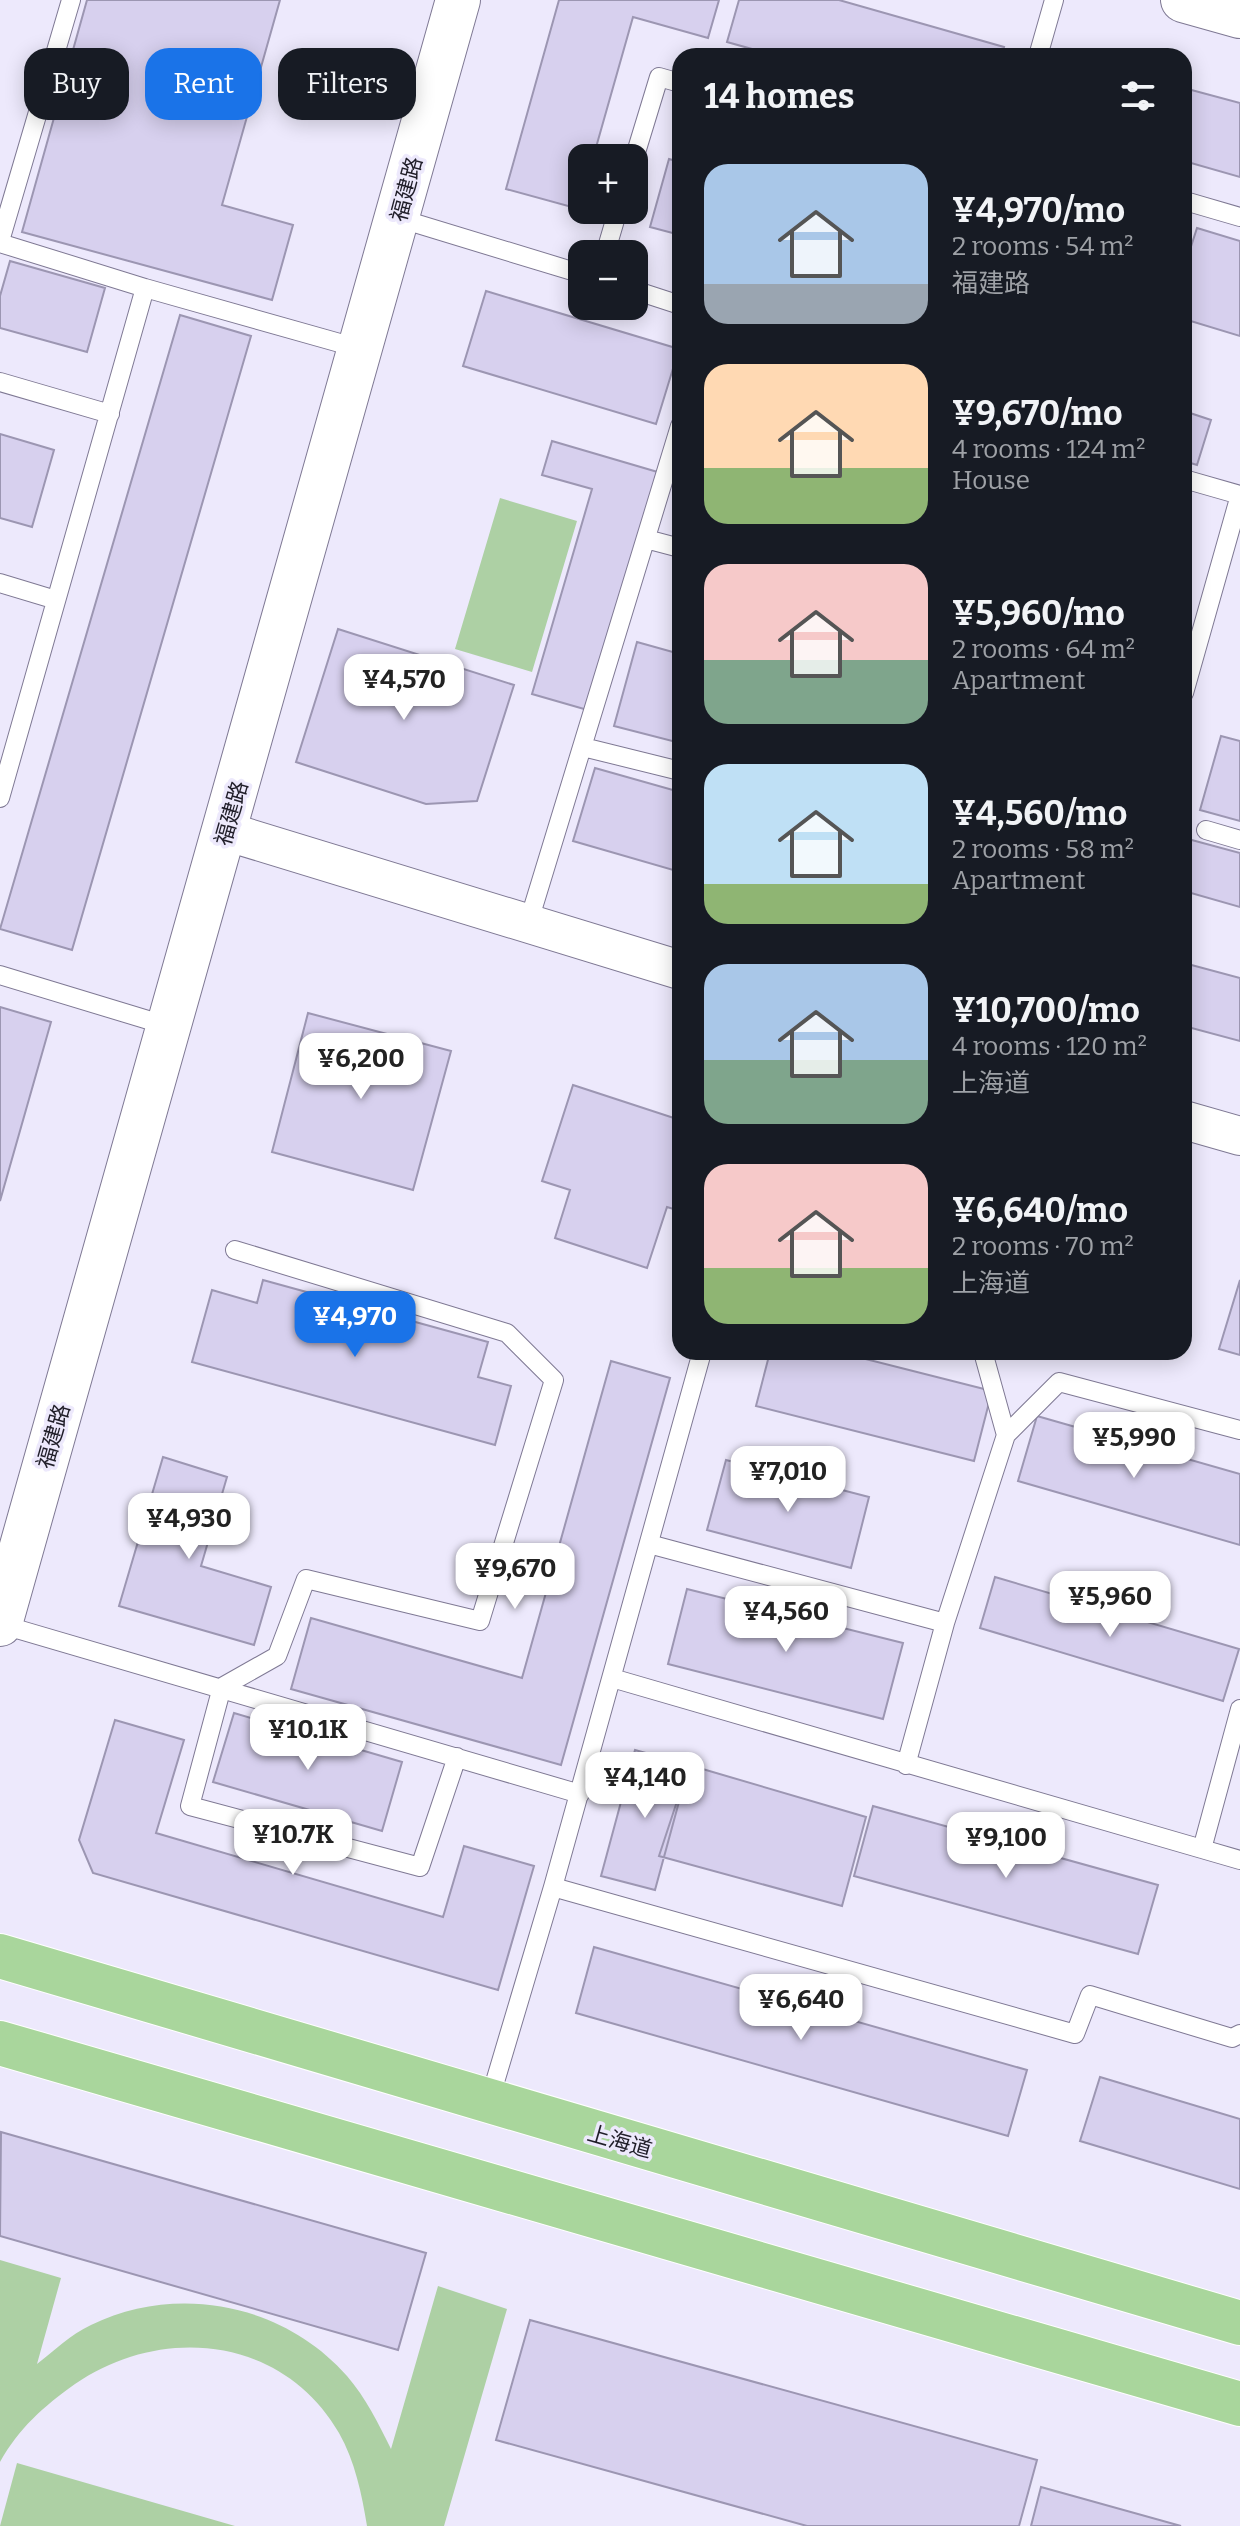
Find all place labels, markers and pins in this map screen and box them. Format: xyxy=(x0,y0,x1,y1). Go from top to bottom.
pin: ¥4,570 xyxy=(339,654,469,722)
pin: ¥6,200 xyxy=(296,1033,426,1101)
pin: ¥4,970 xyxy=(290,1291,420,1359)
pin: ¥5,990 xyxy=(1069,1412,1199,1480)
pin: ¥7,010 xyxy=(723,1446,853,1514)
pin: ¥4,930 xyxy=(124,1493,254,1561)
pin: ¥9,670 xyxy=(450,1543,580,1611)
pin: ¥5,960 xyxy=(1045,1571,1175,1639)
pin: ¥4,560 xyxy=(721,1586,851,1654)
pin: ¥10.1K xyxy=(243,1704,373,1772)
pin: ¥4,140 xyxy=(580,1752,710,1820)
pin: ¥10.7K xyxy=(228,1809,358,1877)
pin: ¥9,100 xyxy=(941,1812,1071,1880)
pin: ¥6,640 xyxy=(736,1974,866,2042)

